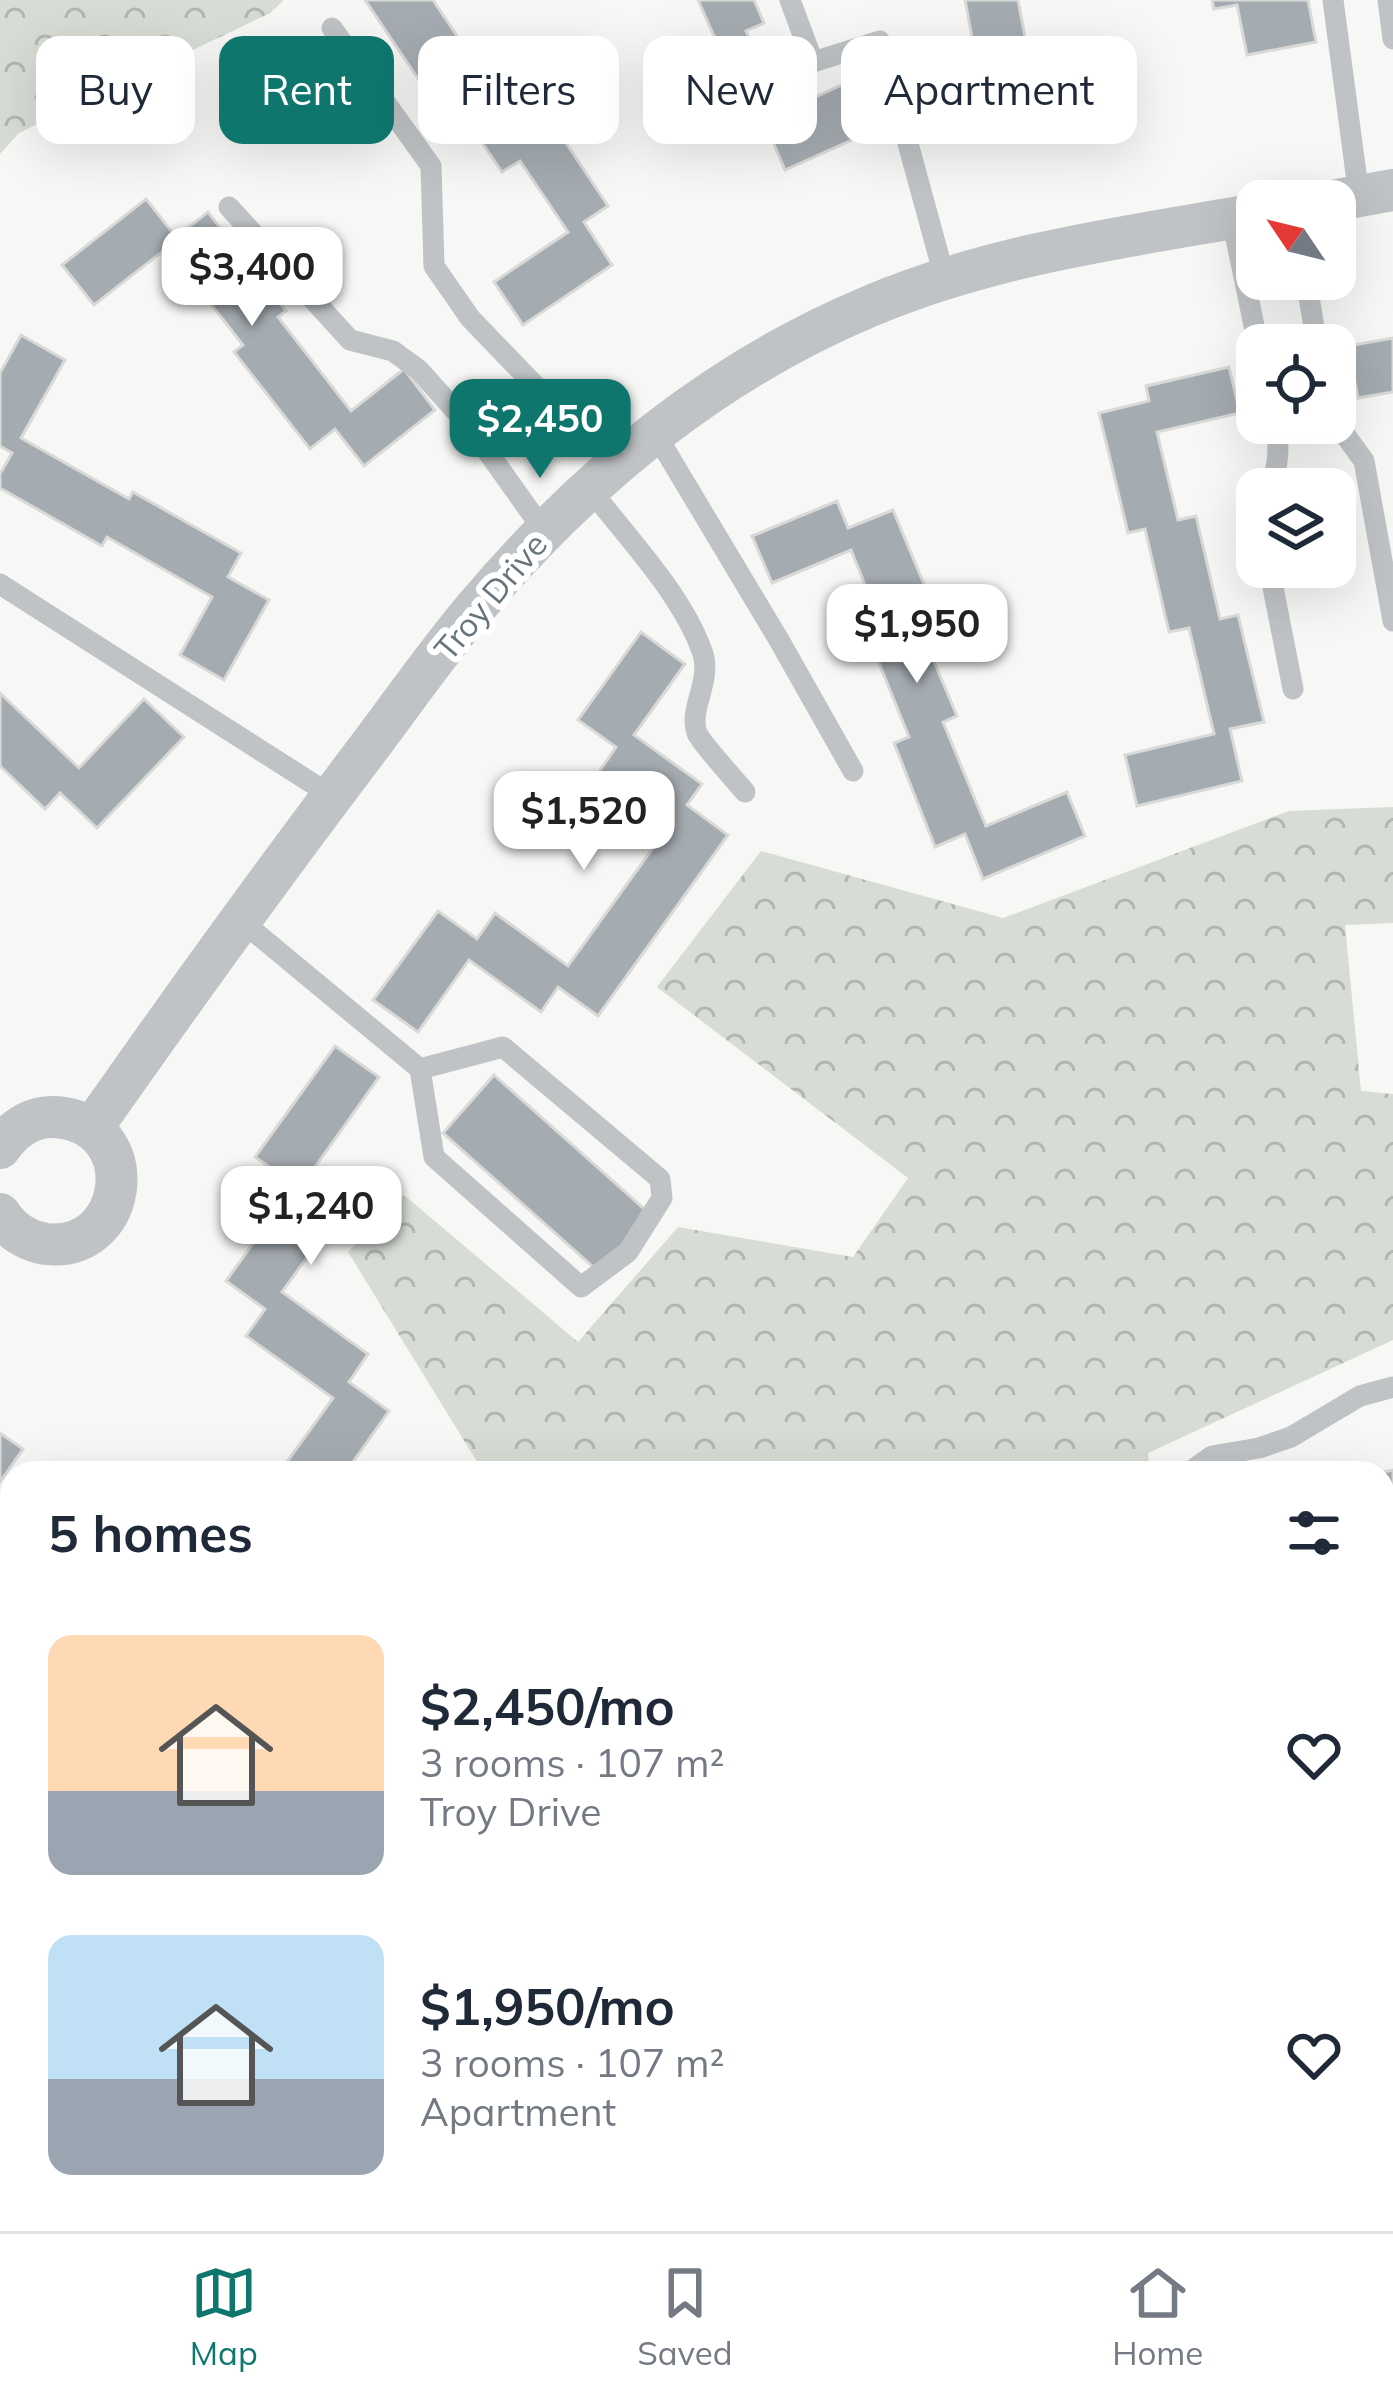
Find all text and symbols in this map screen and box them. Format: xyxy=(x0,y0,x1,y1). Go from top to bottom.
chip: Buy xyxy=(36,36,195,144)
chip: Rent xyxy=(219,36,394,144)
chip: Filters xyxy=(418,36,619,144)
chip: New xyxy=(643,36,817,144)
chip: Apartment xyxy=(841,36,1137,144)
north arrow xyxy=(1236,180,1356,300)
map controls xyxy=(1236,180,1356,588)
pin: $3,400 xyxy=(154,227,350,329)
text: $3,400 xyxy=(189,241,315,290)
button: locate xyxy=(1236,324,1356,444)
pin: $2,450 xyxy=(442,379,638,481)
text: $2,450 xyxy=(477,393,603,442)
button: layers xyxy=(1236,468,1356,588)
street label: Troy Drive xyxy=(425,524,555,668)
pin: $1,950 xyxy=(819,584,1015,686)
text: $1,950 xyxy=(854,598,980,647)
pin: $1,520 xyxy=(486,771,682,873)
text: $1,520 xyxy=(521,785,647,834)
pin: $1,240 xyxy=(213,1166,409,1268)
text: $1,240 xyxy=(248,1180,374,1229)
icon: filters xyxy=(1281,1500,1347,1566)
text: 5 homes xyxy=(48,1501,253,1565)
text: $2,450/mo xyxy=(420,1674,675,1738)
icon: home xyxy=(144,1683,288,1827)
icon: heart xyxy=(1281,1722,1347,1788)
text: 3 rooms · 107 m² xyxy=(420,1738,724,1787)
text: Troy Drive xyxy=(420,1787,602,1836)
text: $1,950/mo xyxy=(420,1974,675,2038)
icon: home xyxy=(144,1983,288,2127)
icon: heart xyxy=(1281,2022,1347,2088)
text: 3 rooms · 107 m² xyxy=(420,2038,724,2087)
text: Apartment xyxy=(420,2087,616,2136)
tab: Map xyxy=(190,2260,258,2373)
tab: Saved xyxy=(637,2260,733,2373)
tab: Home xyxy=(1112,2260,1203,2373)

